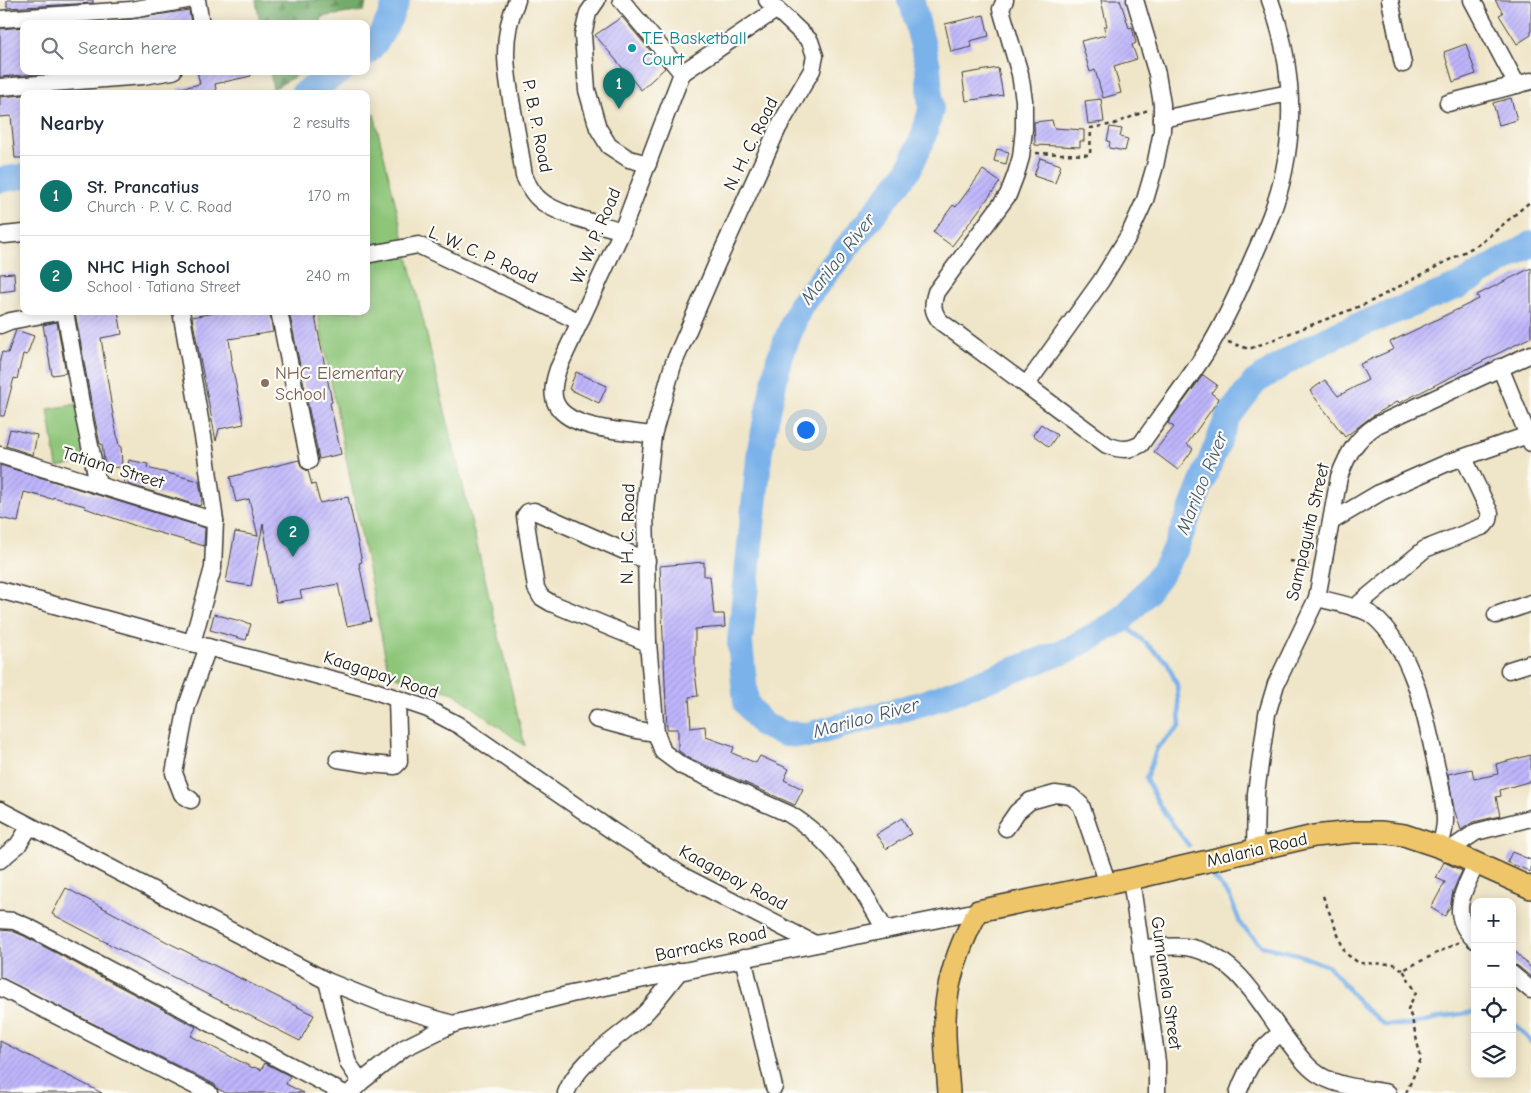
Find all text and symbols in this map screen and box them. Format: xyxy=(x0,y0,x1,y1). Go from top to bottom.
search box xyxy=(20,20,370,75)
place label: T.E Basketball Court xyxy=(642,28,747,70)
icon: search xyxy=(38,34,66,62)
text: Search here xyxy=(78,37,177,59)
marker: T.E Basketball Court xyxy=(626,42,638,54)
pin: 1 xyxy=(603,68,635,109)
street label: P. B. P. Road xyxy=(518,78,556,174)
street label: N. H. C. Road xyxy=(719,94,783,194)
text: Nearby xyxy=(40,111,104,135)
text: 2 results xyxy=(293,114,350,132)
text: St. Prancatius xyxy=(87,176,199,198)
street label: W. W. P. Road xyxy=(566,185,626,287)
text: 1 xyxy=(53,187,59,205)
text: 170 m xyxy=(308,187,350,205)
text: Church · P. V. C. Road xyxy=(87,198,232,216)
water label: Marilao River xyxy=(795,208,881,309)
street label: L. W. C. P. Road xyxy=(425,222,541,288)
text: NHC High School xyxy=(87,256,230,278)
text: 2 xyxy=(52,267,60,285)
text: 240 m xyxy=(306,267,350,285)
text: School · Tatiana Street xyxy=(87,278,240,296)
place label: NHC Elementary School xyxy=(275,363,405,405)
marker: NHC Elementary School xyxy=(259,377,271,389)
your location xyxy=(793,417,819,443)
water label: Marilao River xyxy=(1171,427,1233,538)
street label: Tatiana Street xyxy=(59,442,167,494)
street label: Sampaguita Street xyxy=(1282,460,1334,603)
street label: N. H. C. Road xyxy=(617,483,639,585)
pin: 2 xyxy=(277,516,309,557)
street label: Kaagapay Road xyxy=(321,647,441,703)
water label: Marilao River xyxy=(810,693,923,743)
street label: Malaria Road xyxy=(1204,828,1310,872)
street label: Kaagapay Road xyxy=(675,841,791,915)
map controls xyxy=(1471,898,1516,1078)
button: + xyxy=(1471,898,1516,943)
street label: Gumamela Street xyxy=(1146,915,1186,1052)
street label: Barracks Road xyxy=(653,922,769,966)
button: − xyxy=(1471,943,1516,988)
button: locate xyxy=(1471,988,1516,1033)
button: layers xyxy=(1471,1033,1516,1078)

